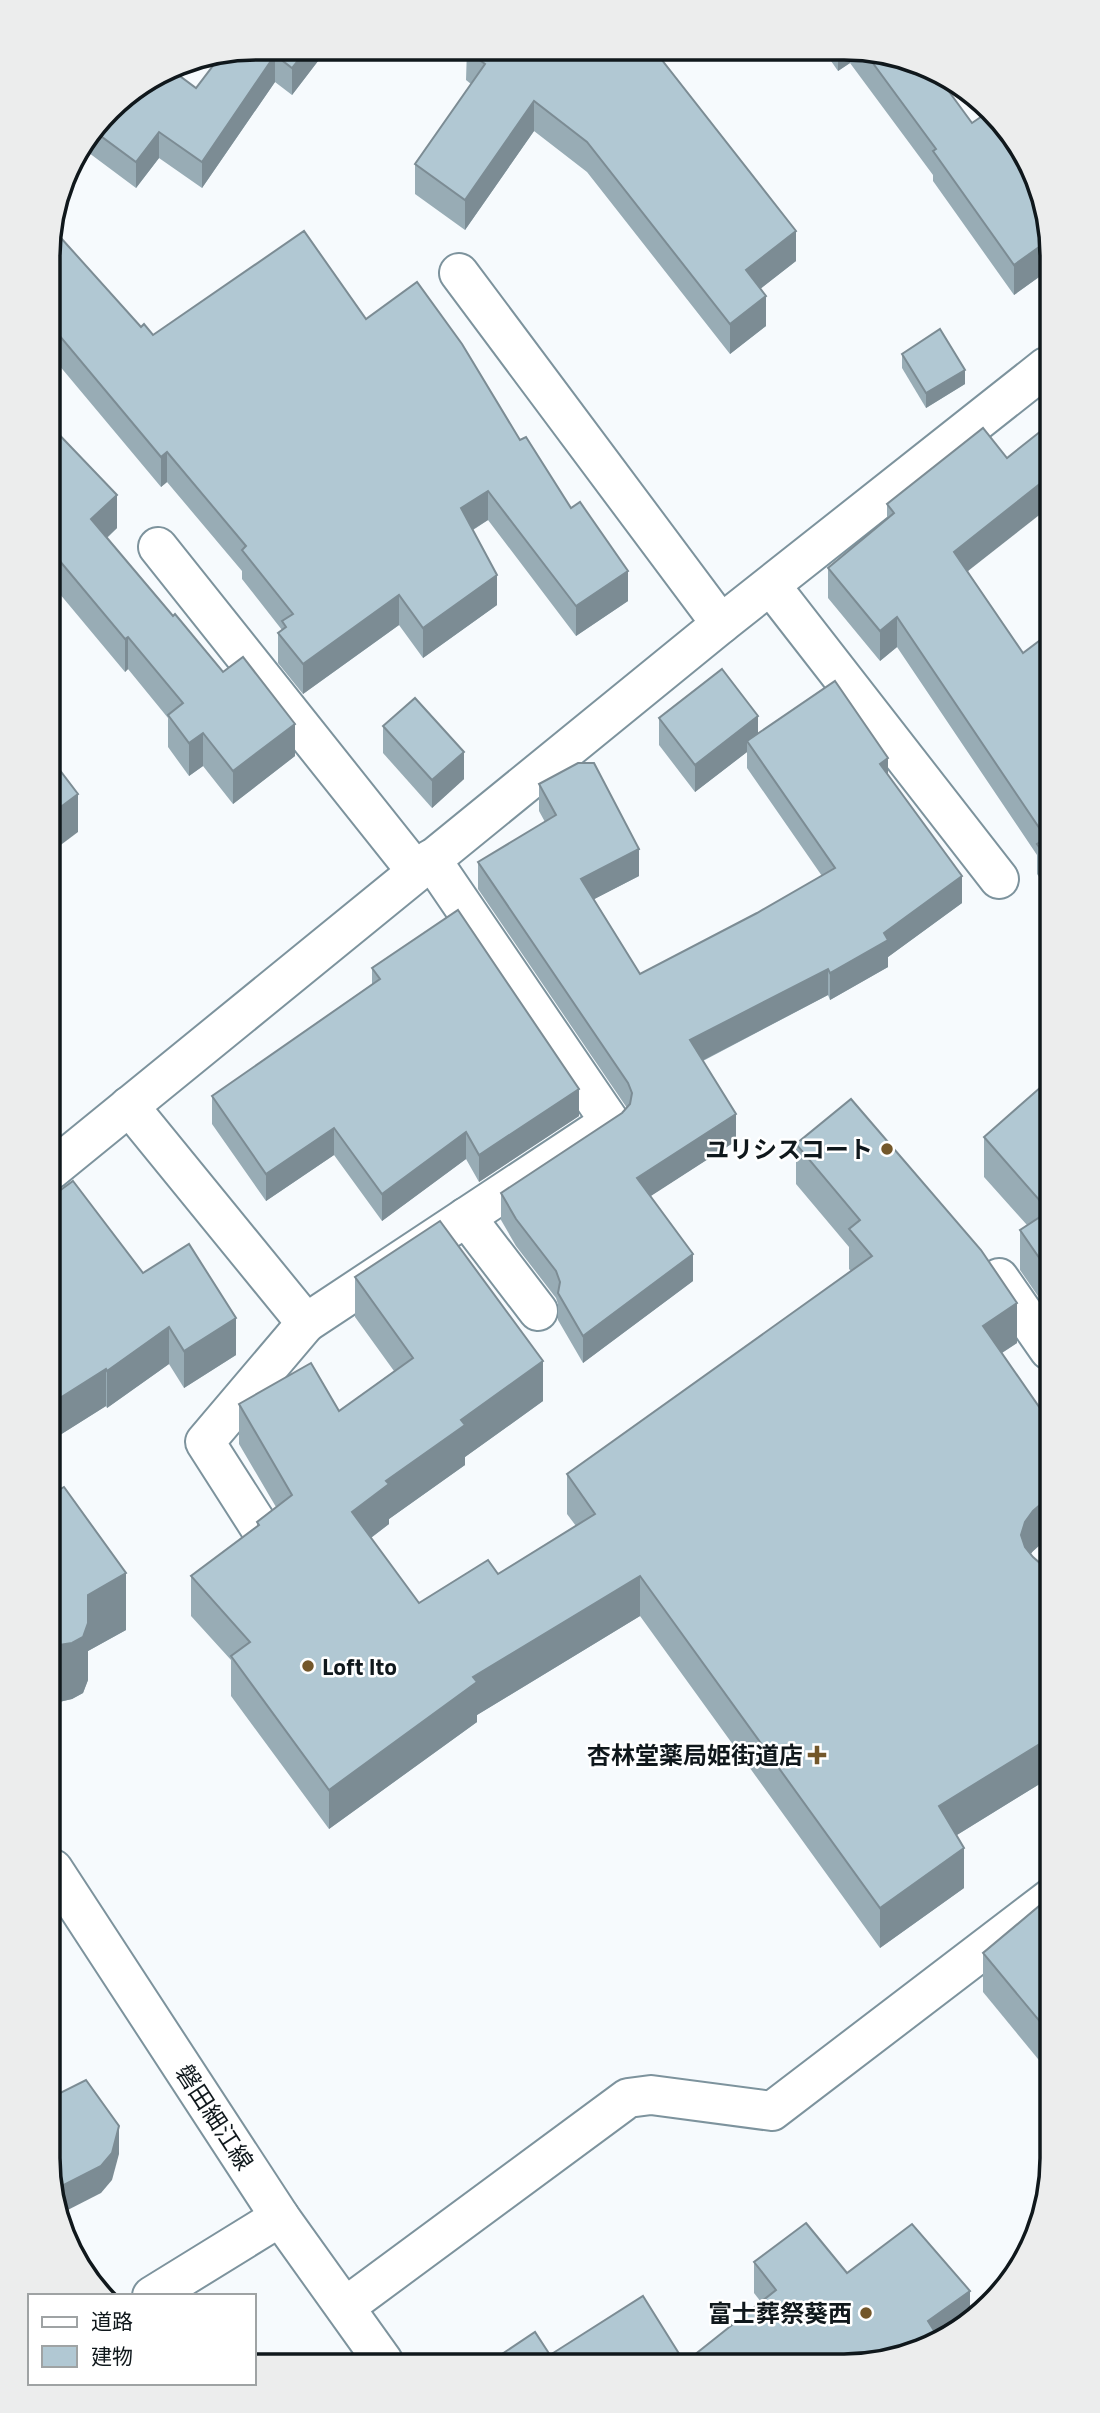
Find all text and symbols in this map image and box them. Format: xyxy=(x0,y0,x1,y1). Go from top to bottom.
place label: ユリシスコート xyxy=(705,1131,873,1167)
marker: ユリシスコート xyxy=(879,1141,895,1157)
place label: Loft Ito xyxy=(322,1648,397,1684)
marker: Loft Ito xyxy=(300,1658,316,1674)
place label: 杏林堂薬局姫街道店 xyxy=(587,1737,803,1773)
marker: 杏林堂薬局姫街道店 xyxy=(809,1747,825,1763)
street label: 磐田細江線 xyxy=(167,2057,263,2177)
legend xyxy=(28,2294,256,2385)
place label: 富士葬祭葵西 xyxy=(708,2295,852,2331)
text: 道路 xyxy=(91,2305,133,2337)
marker: 富士葬祭葵西 xyxy=(858,2305,874,2321)
text: 建物 xyxy=(91,2340,133,2372)

